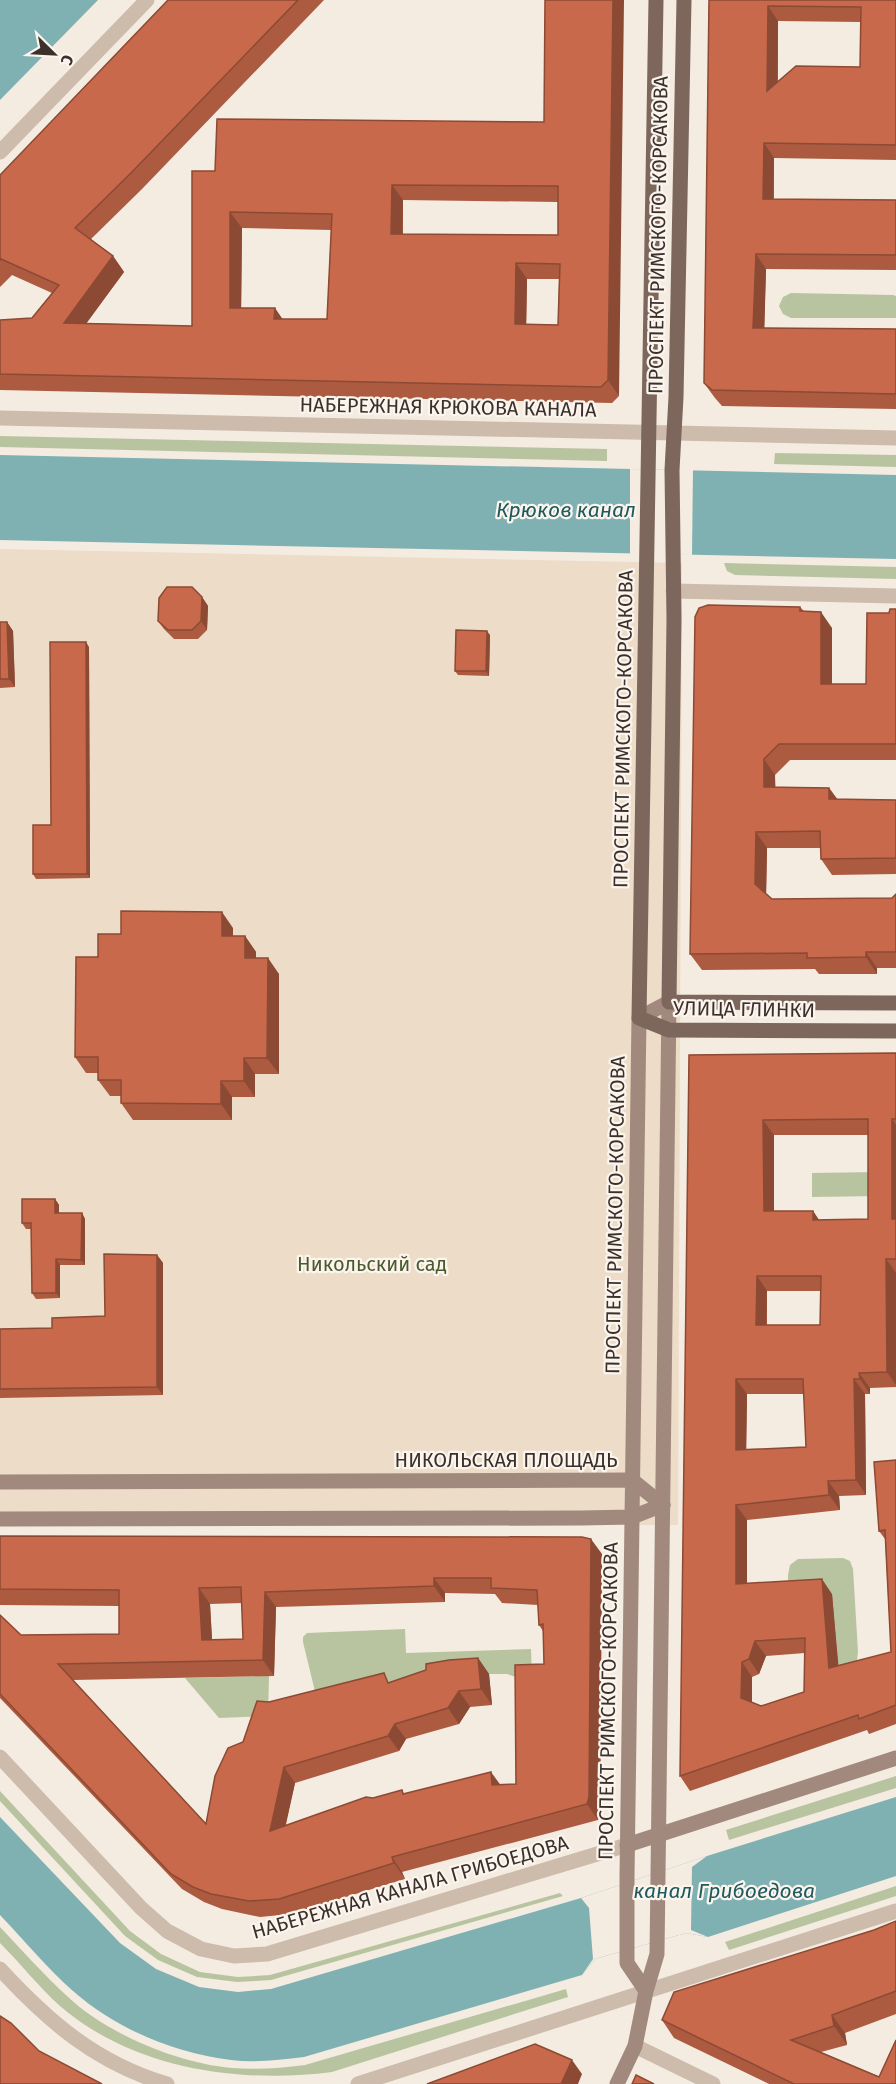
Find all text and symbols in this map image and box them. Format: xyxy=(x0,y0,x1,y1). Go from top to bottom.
north arrow xyxy=(24,24,84,84)
text: С xyxy=(56,52,78,69)
street label: ПРОСПЕКТ РИМСКОГО-КОРСАКОВА xyxy=(643,75,673,394)
street label: НАБЕРЕЖНАЯ КРЮКОВА КАНАЛА xyxy=(299,392,597,422)
water label: Крюков канал xyxy=(496,497,636,523)
street label: ПРОСПЕКТ РИМСКОГО-КОРСАКОВА xyxy=(608,569,638,888)
street label: УЛИЦА ГЛИНКИ xyxy=(673,996,815,1022)
street label: ПРОСПЕКТ РИМСКОГО-КОРСАКОВА xyxy=(600,1055,630,1374)
park label: Никольский сад xyxy=(297,1252,447,1276)
street label: НИКОЛЬСКАЯ ПЛОЩАДЬ xyxy=(395,1448,617,1472)
street label: ПРОСПЕКТ РИМСКОГО-КОРСАКОВА xyxy=(593,1541,623,1860)
street label: НАБЕРЕЖНАЯ КАНАЛА ГРИБОЕДОВА xyxy=(249,1830,571,1944)
water label: канал Грибоедова xyxy=(633,1878,815,1904)

